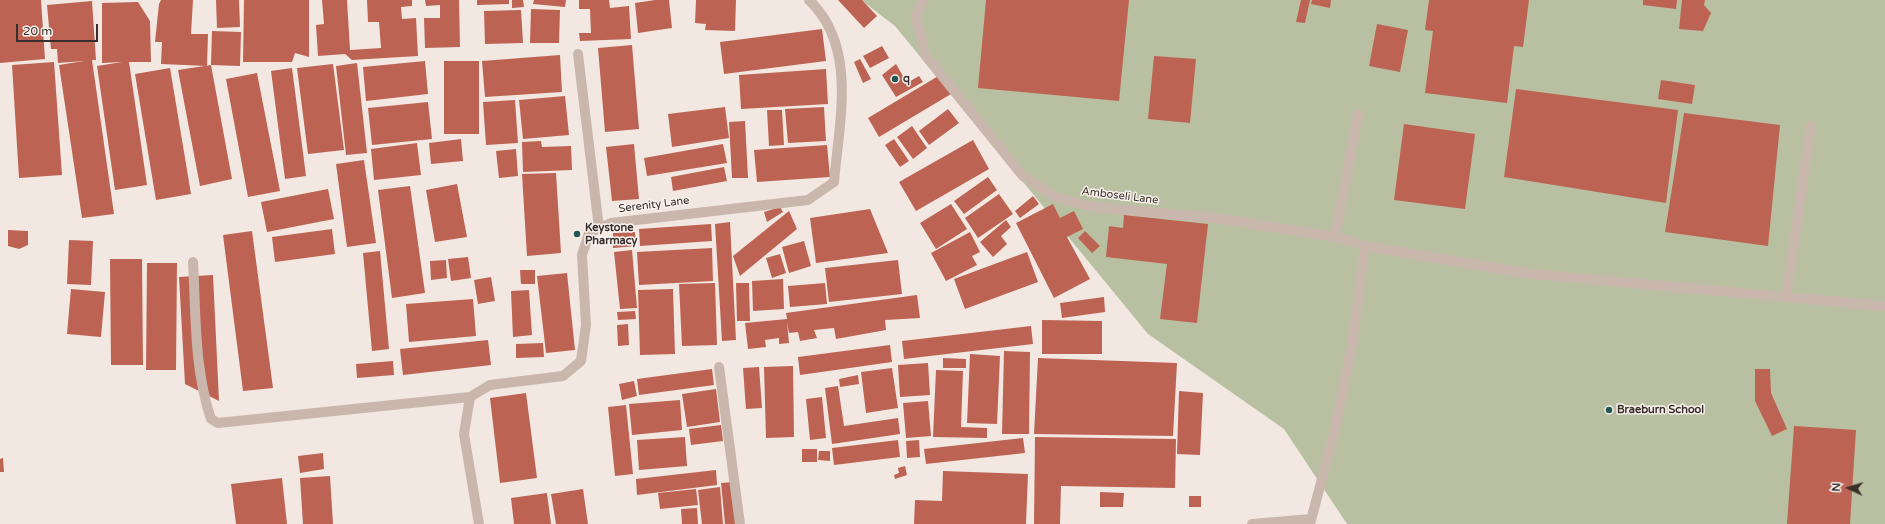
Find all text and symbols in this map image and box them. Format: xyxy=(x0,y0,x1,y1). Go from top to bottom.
scale bar xyxy=(18,16,100,42)
text: 20 m xyxy=(23,24,52,38)
place label: q xyxy=(903,72,910,86)
marker: q xyxy=(890,74,900,84)
street label: Amboseli Lane xyxy=(1081,185,1159,207)
street label: Serenity Lane xyxy=(618,194,690,216)
place label: Keystone Pharmacy xyxy=(585,221,637,247)
marker: Keystone Pharmacy xyxy=(572,229,582,239)
place label: Braeburn School xyxy=(1617,403,1704,417)
marker: Braeburn School xyxy=(1604,405,1614,415)
north arrow xyxy=(1829,468,1869,508)
text: N xyxy=(1830,482,1843,492)

